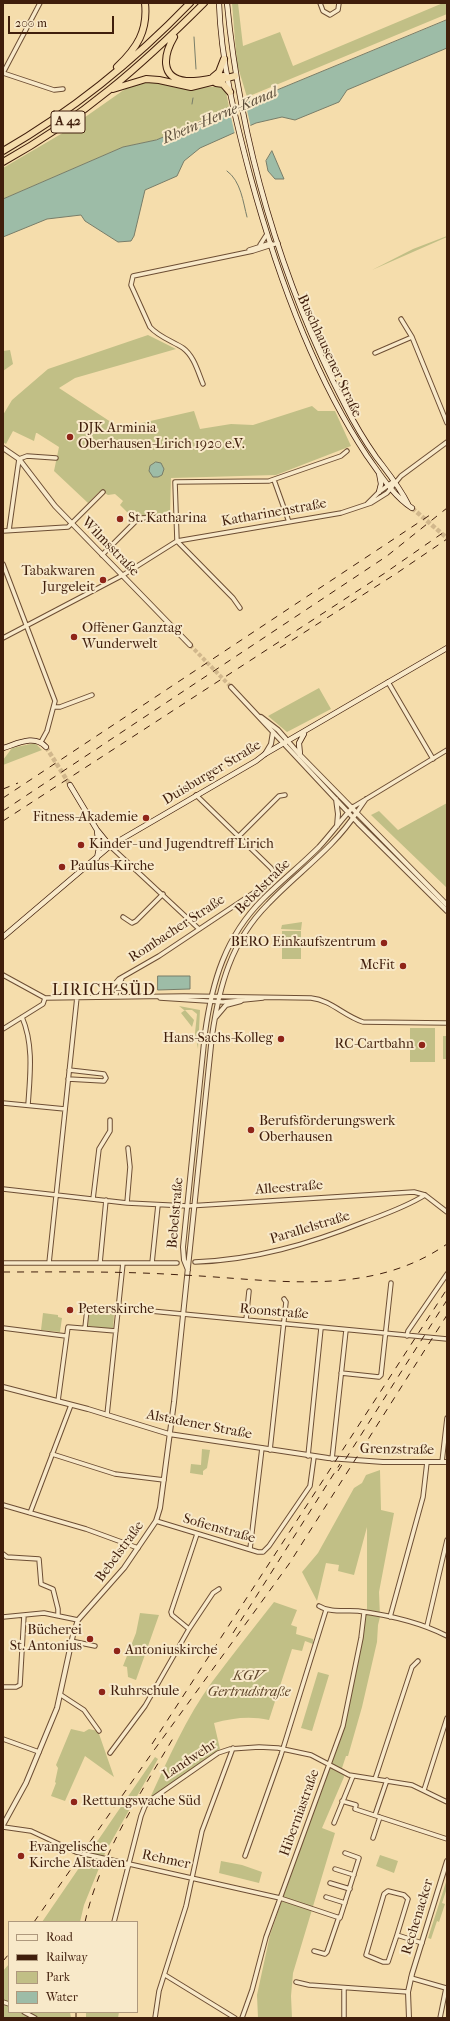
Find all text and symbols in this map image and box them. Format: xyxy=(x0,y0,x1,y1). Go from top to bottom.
scale bar xyxy=(10,8,116,34)
text: 200 m xyxy=(15,16,47,30)
water label: Rhein-Herne-Kanal xyxy=(160,84,280,148)
road number: A 42 xyxy=(51,111,85,133)
street label: Buschhausener Straße xyxy=(293,292,365,420)
place label: DJK Arminia Oberhausen-Lirich 1920 e.V. xyxy=(78,421,245,454)
marker: DJK Arminia Oberhausen-Lirich 1920 e.V. xyxy=(65,432,75,442)
street label: Katharinenstraße xyxy=(220,495,328,531)
place label: St. Katharina xyxy=(128,511,207,527)
street label: Wilmsstraße xyxy=(78,514,142,580)
marker: St. Katharina xyxy=(115,514,125,524)
place label: Tabakwaren Jurgeleit xyxy=(22,564,95,596)
marker: Tabakwaren Jurgeleit xyxy=(98,575,108,585)
place label: Offener Ganztag Wunderwelt xyxy=(82,621,182,654)
marker: Offener Ganztag Wunderwelt xyxy=(69,632,79,642)
street label: Duisburger Straße xyxy=(160,737,264,809)
place label: Fitness-Akademie xyxy=(33,810,138,826)
marker: Fitness-Akademie xyxy=(141,813,151,823)
place label: Kinder- und Jugendtreff Lirich xyxy=(89,837,274,853)
marker: Kinder- und Jugendtreff Lirich xyxy=(76,840,86,850)
street label: Bebelstraße xyxy=(232,856,294,918)
place label: Paulus-Kirche xyxy=(70,859,154,875)
marker: Paulus-Kirche xyxy=(57,862,67,872)
street label: Rombacher Straße xyxy=(126,892,228,966)
place label: BERO Einkaufszentrum xyxy=(231,935,376,951)
marker: BERO Einkaufszentrum xyxy=(379,938,389,948)
place label: McFit xyxy=(360,958,395,974)
marker: McFit xyxy=(398,961,408,971)
district label: LIRICH-SÜD xyxy=(52,981,156,1001)
place label: Hans-Sachs-Kolleg xyxy=(163,1031,273,1047)
marker: Hans-Sachs-Kolleg xyxy=(276,1034,286,1044)
place label: RC-Cartbahn xyxy=(334,1037,414,1053)
marker: RC-Cartbahn xyxy=(417,1040,427,1050)
place label: Berufsförderungswerk Oberhausen xyxy=(259,1114,395,1146)
marker: Berufsförderungswerk Oberhausen xyxy=(246,1125,256,1135)
street label: Bebelstraße xyxy=(165,1177,187,1249)
street label: Alleestraße xyxy=(255,1177,323,1199)
street label: Parallelstraße xyxy=(268,1208,352,1248)
street label: Roonstraße xyxy=(239,1301,309,1323)
place label: Peterskirche xyxy=(78,1302,154,1318)
marker: Peterskirche xyxy=(65,1305,75,1315)
street label: Alstadener Straße xyxy=(145,1407,253,1443)
street label: Grenzstraße xyxy=(360,1441,434,1459)
street label: Sofienstraße xyxy=(181,1511,257,1547)
street label: Bebelstraße xyxy=(92,1518,148,1586)
place label: Bücherei St. Antonius xyxy=(10,1623,82,1656)
marker: Bücherei St. Antonius xyxy=(85,1634,95,1644)
place label: Antoniuskirche xyxy=(125,1643,217,1659)
marker: Antoniuskirche xyxy=(112,1646,122,1656)
park label: KGV Gertrudstraße xyxy=(208,1669,290,1702)
place label: Ruhrschule xyxy=(110,1684,179,1700)
marker: Ruhrschule xyxy=(97,1687,107,1697)
street label: Landwehr xyxy=(160,1736,220,1784)
street label: Hiberniastraße xyxy=(277,1767,323,1859)
place label: Rettungswache Süd xyxy=(82,1794,201,1810)
marker: Rettungswache Süd xyxy=(69,1797,79,1807)
place label: Evangelische Kirche Alstaden xyxy=(29,1840,125,1872)
street label: Rehmer xyxy=(140,1847,192,1873)
marker: Evangelische Kirche Alstaden xyxy=(16,1851,26,1861)
street label: Rechenacker xyxy=(399,1877,437,1957)
legend xyxy=(8,1921,138,2013)
text: Road xyxy=(46,1930,73,1944)
text: Railway xyxy=(46,1950,88,1964)
text: Park xyxy=(46,1970,70,1984)
text: Water xyxy=(46,1990,78,2004)

